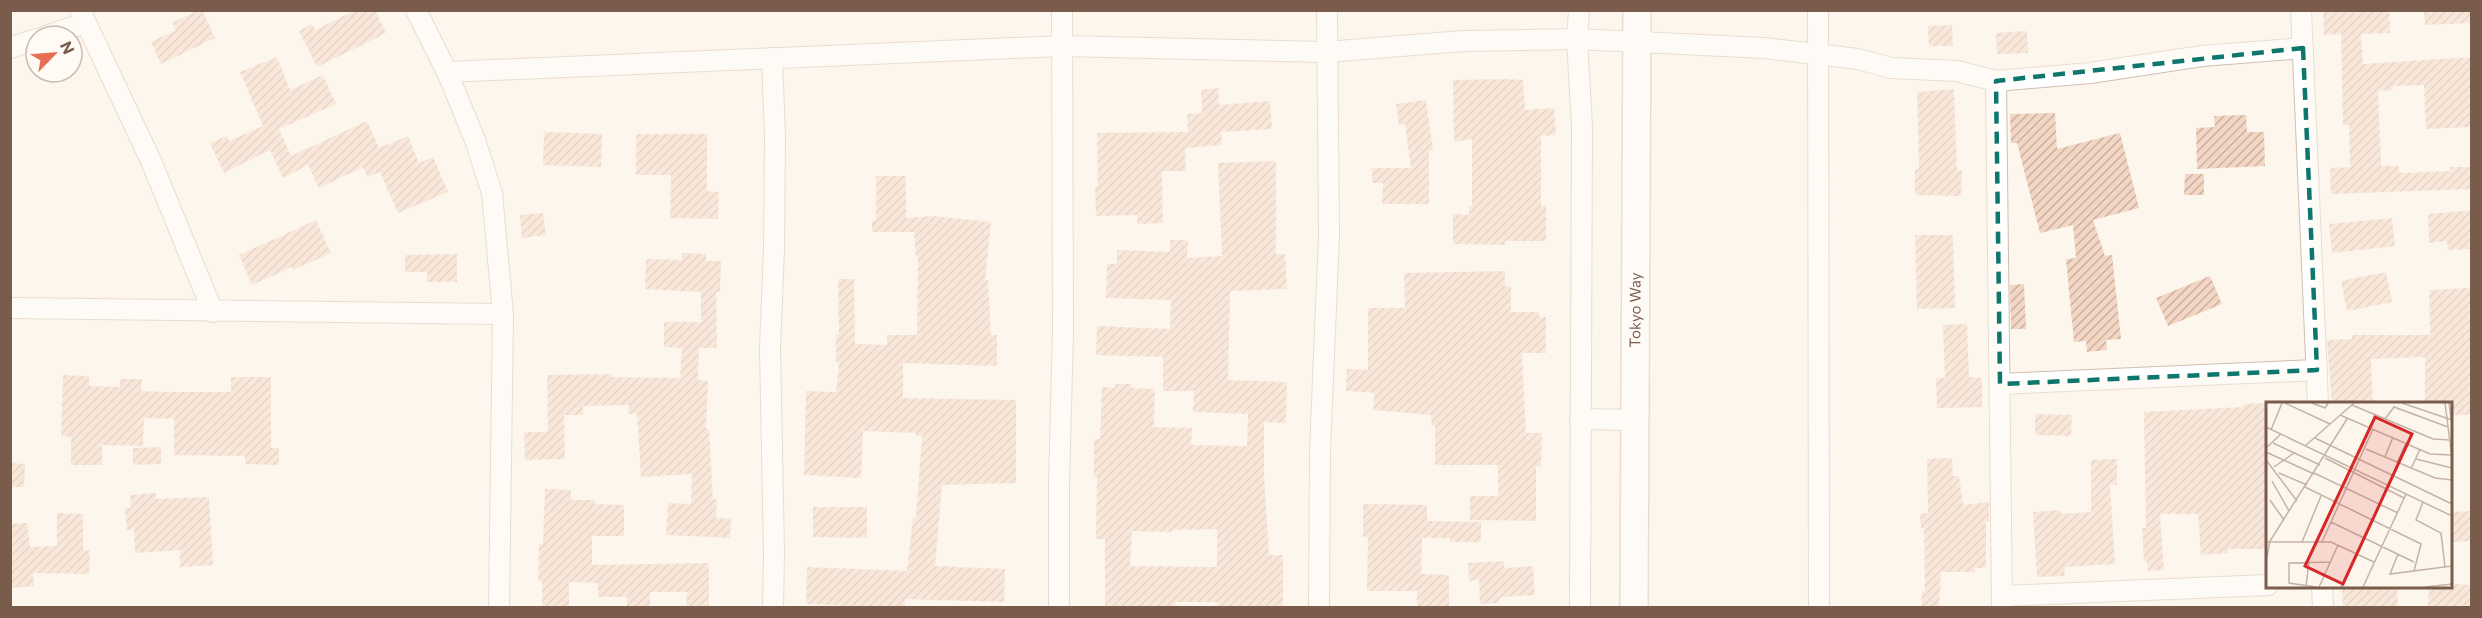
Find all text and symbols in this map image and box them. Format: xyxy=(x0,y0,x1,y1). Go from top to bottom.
north arrow xyxy=(24,24,84,84)
text: N xyxy=(57,38,79,57)
street label: Tokyo Way xyxy=(1625,272,1644,347)
inset map xyxy=(2266,402,2452,588)

